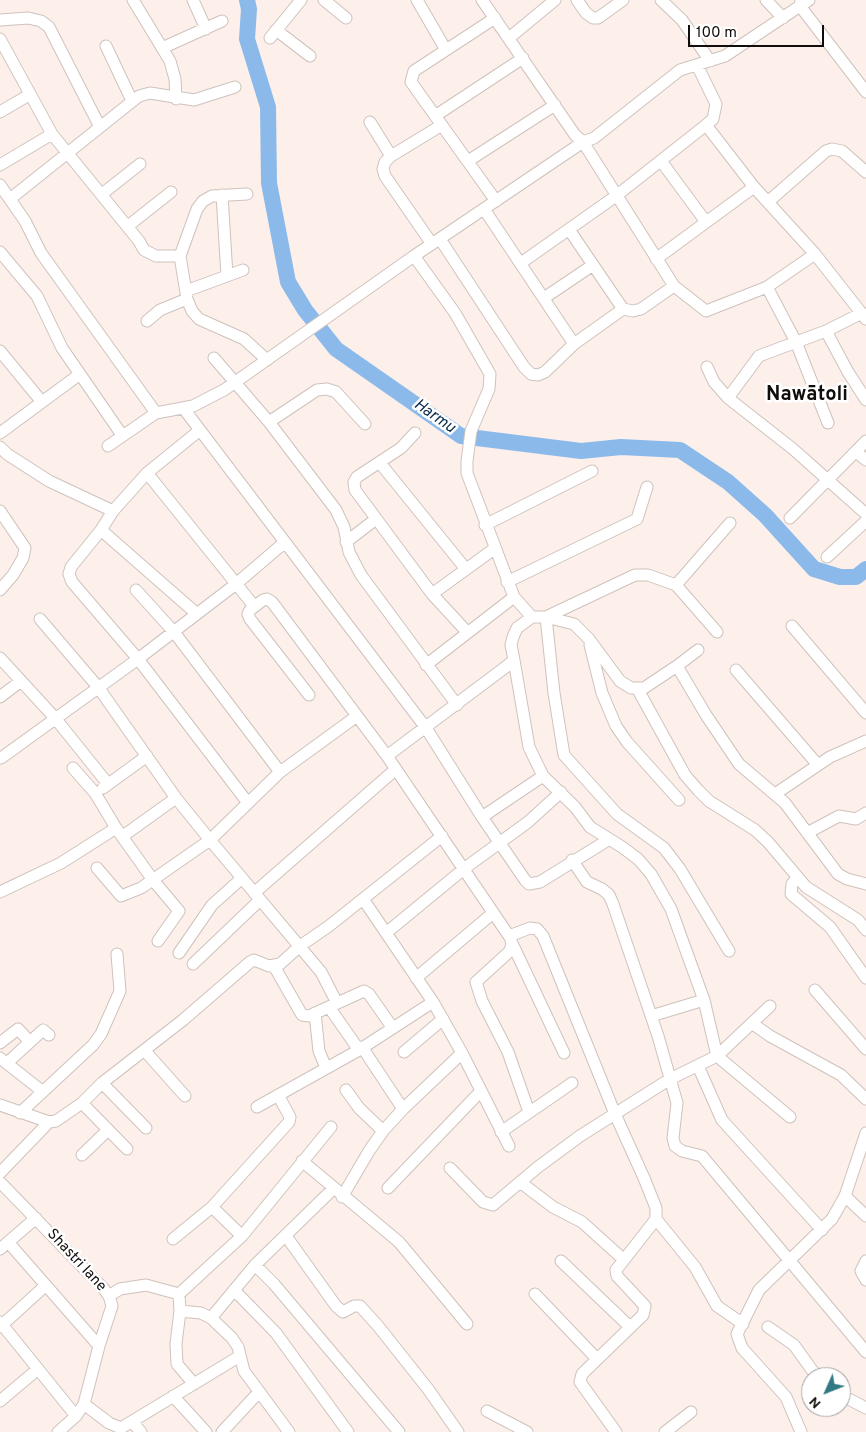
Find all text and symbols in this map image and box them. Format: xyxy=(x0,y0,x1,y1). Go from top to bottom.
scale bar xyxy=(691,15,827,47)
text: 100 m xyxy=(696,24,737,43)
district label: Nawātoli xyxy=(766,384,848,408)
water label: Harmu xyxy=(410,396,458,438)
street label: Shastri lane xyxy=(42,1226,110,1296)
north arrow xyxy=(801,1367,851,1417)
text: N xyxy=(806,1393,825,1412)

